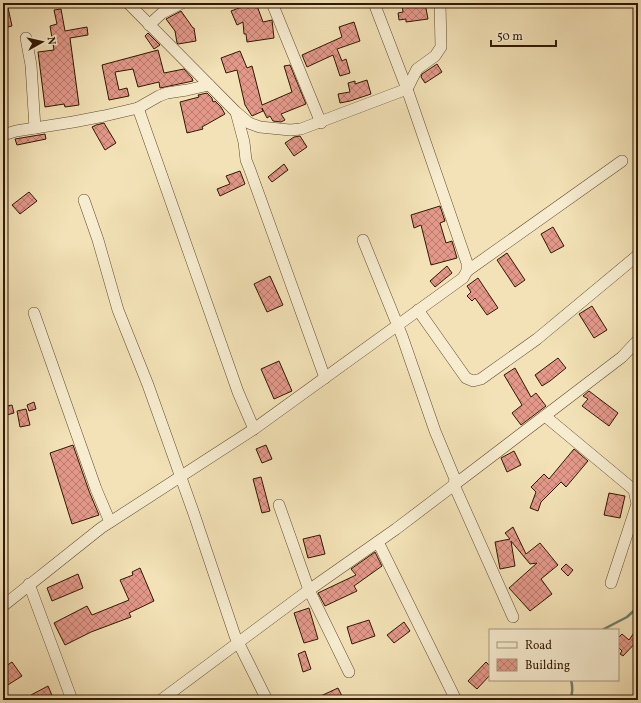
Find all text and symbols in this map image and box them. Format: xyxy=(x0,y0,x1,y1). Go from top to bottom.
north arrow xyxy=(22,22,62,62)
scale bar xyxy=(491,22,556,48)
text: 50 m xyxy=(497,29,523,45)
text: N xyxy=(42,36,58,46)
legend xyxy=(489,629,619,681)
text: Road xyxy=(525,638,552,654)
text: Building xyxy=(525,658,570,674)

